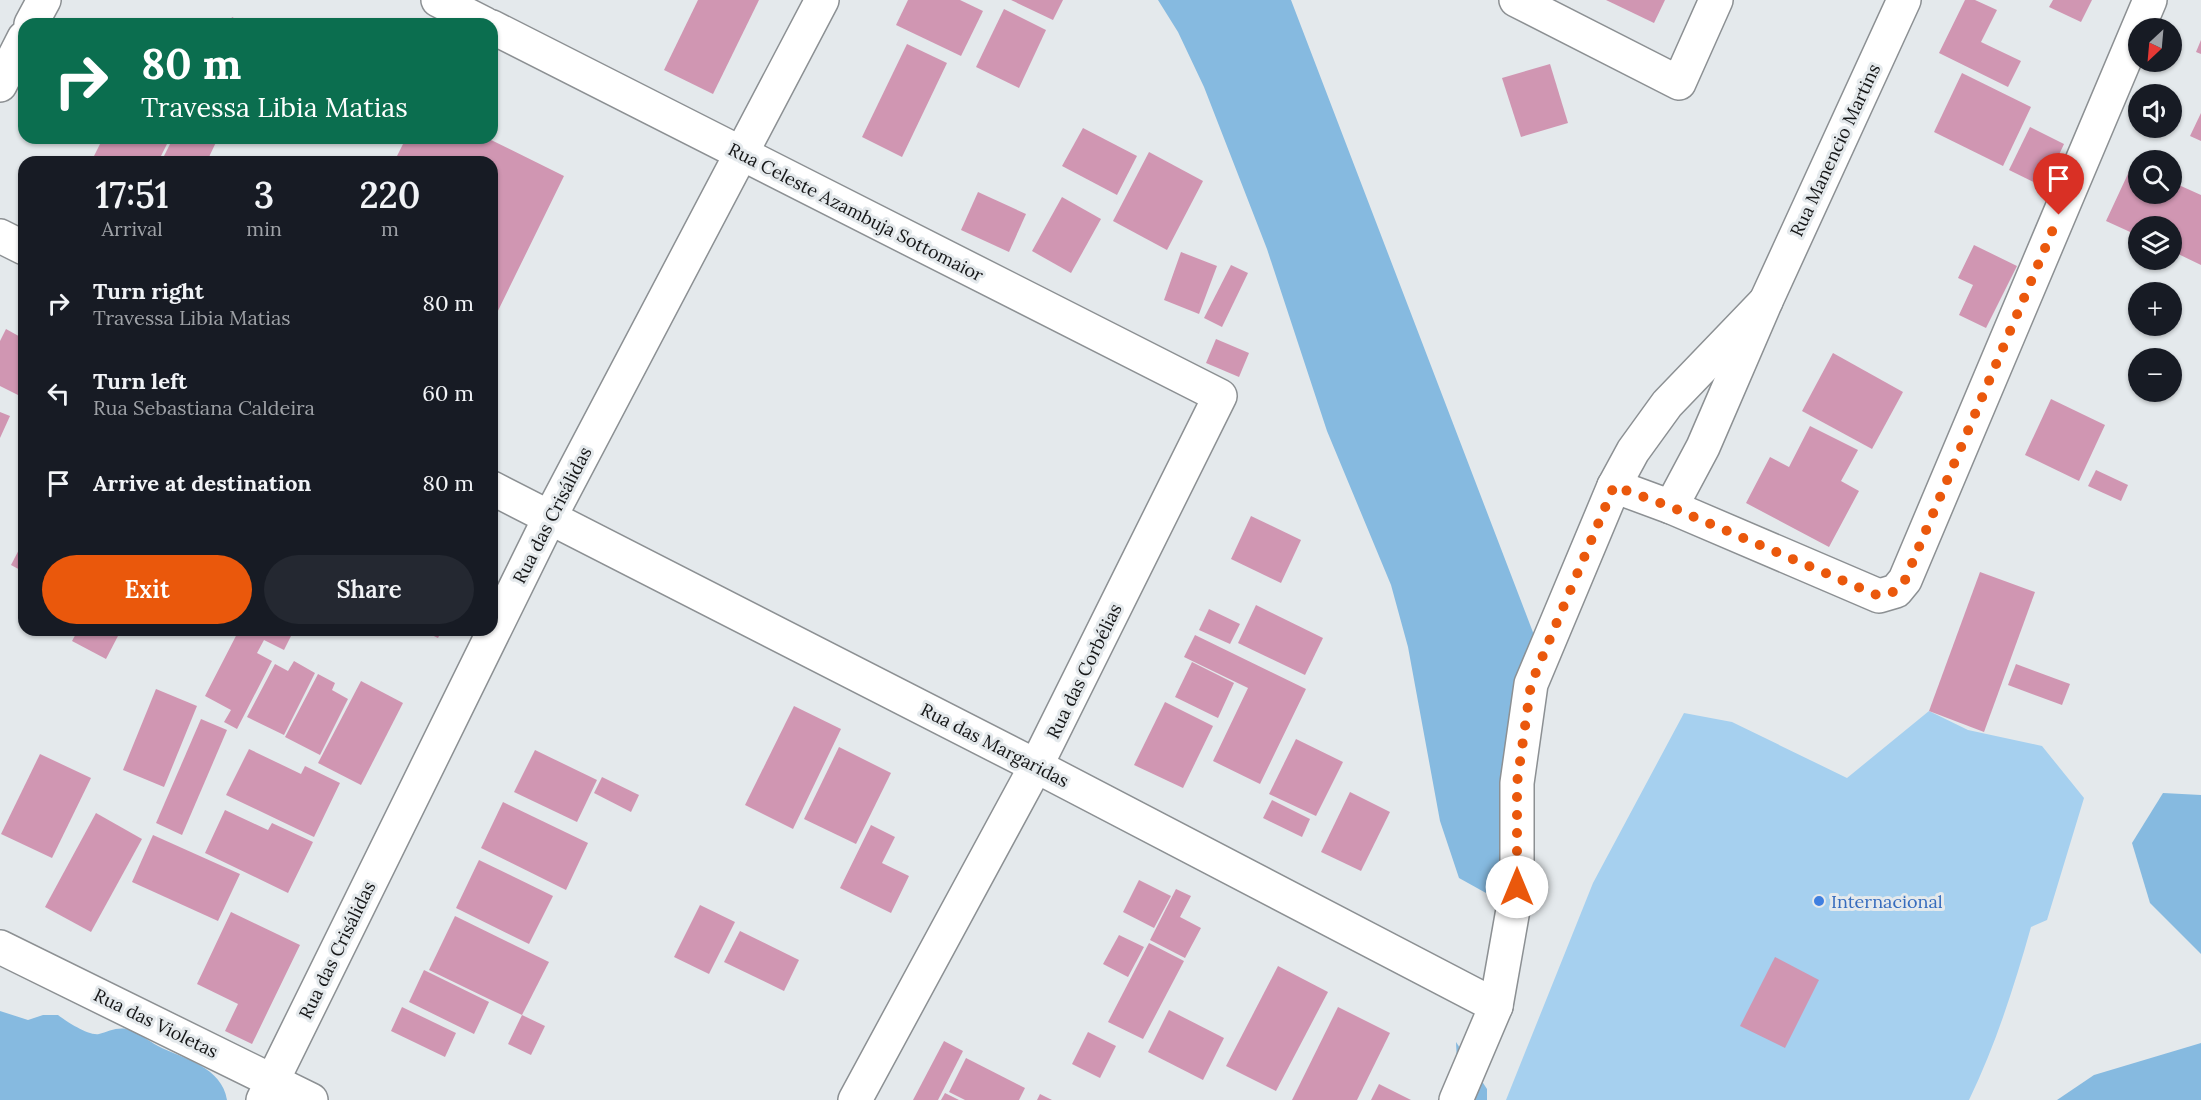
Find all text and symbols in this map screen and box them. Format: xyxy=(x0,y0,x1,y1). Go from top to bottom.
north arrow xyxy=(2128,18,2182,72)
map controls xyxy=(2128,18,2182,402)
text: 80 m xyxy=(141,37,241,91)
icon: right xyxy=(42,42,120,120)
street label: Rua Manencio Martins xyxy=(1785,60,1885,240)
button: sound xyxy=(2128,84,2182,138)
text: Travessa Libia Matias xyxy=(141,90,408,124)
street label: Rua Celeste Azambuja Sottomaior xyxy=(725,137,988,287)
button: search xyxy=(2128,150,2182,204)
pin xyxy=(2033,153,2084,215)
icon: arrive xyxy=(2042,162,2075,195)
text: 17:51 xyxy=(95,172,169,218)
text: 3 xyxy=(254,172,274,218)
text: 220 xyxy=(359,172,421,218)
text: Arrival xyxy=(102,216,163,241)
text: min xyxy=(246,216,282,241)
text: m xyxy=(381,216,399,241)
button: layers xyxy=(2128,216,2182,270)
text: Turn right xyxy=(93,277,204,305)
button: + xyxy=(2128,282,2182,336)
icon: right xyxy=(42,287,75,320)
text: 80 m xyxy=(423,289,474,317)
text: Travessa Libia Matias xyxy=(93,305,291,330)
button: − xyxy=(2128,348,2182,402)
text: Turn left xyxy=(93,367,187,395)
icon: left xyxy=(42,377,75,410)
text: 60 m xyxy=(422,379,474,407)
text: Rua Sebastiana Caldeira xyxy=(93,395,315,420)
street label: Rua das Crisálidas xyxy=(508,443,596,587)
icon: arrive xyxy=(42,467,75,500)
text: Arrive at destination xyxy=(93,469,311,497)
text: 80 m xyxy=(423,469,474,497)
button: Exit xyxy=(42,555,252,624)
button: Share xyxy=(264,555,474,624)
street label: Rua das Corbélias xyxy=(1041,600,1127,742)
street label: Rua das Margaridas xyxy=(917,698,1073,792)
position arrow xyxy=(1485,855,1549,919)
street label: Rua das Crisálidas xyxy=(294,877,380,1023)
place label: Internacional xyxy=(1831,890,1943,913)
marker: Internacional xyxy=(1812,894,1826,908)
street label: Rua das Violetas xyxy=(90,983,222,1063)

